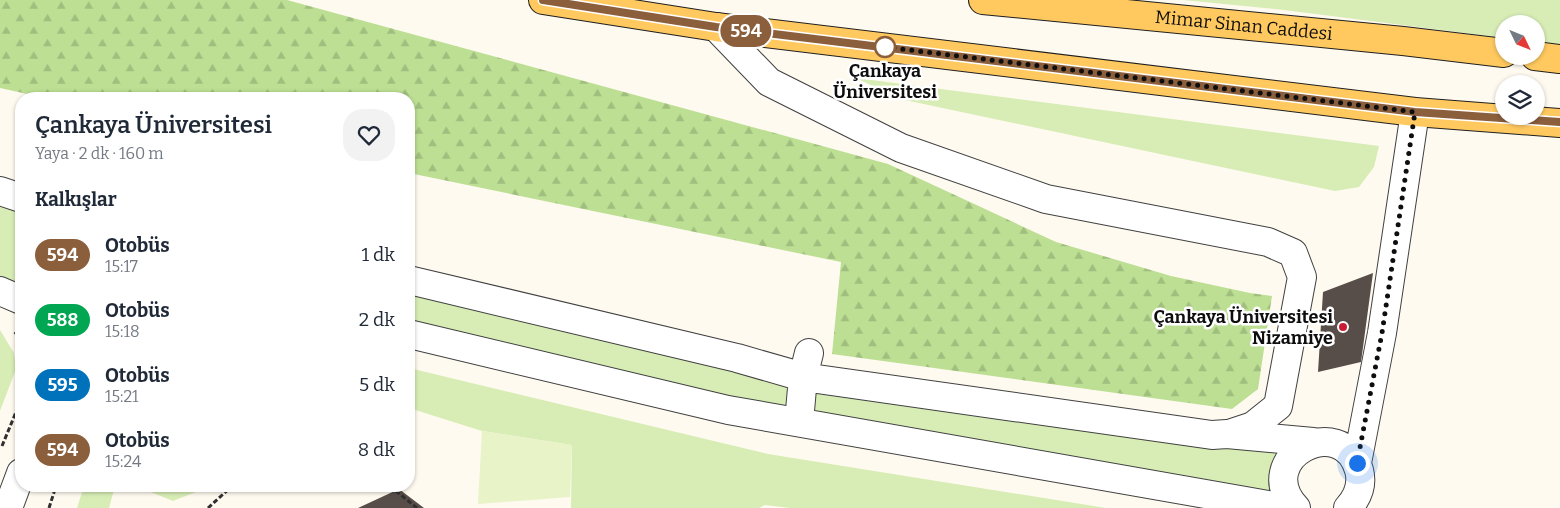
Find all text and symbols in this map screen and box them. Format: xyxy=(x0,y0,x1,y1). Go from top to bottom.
street label: Mimar Sinan Caddesi xyxy=(1154,6,1334,45)
line badge: 594 xyxy=(717,15,775,47)
north arrow xyxy=(1495,15,1545,65)
map controls xyxy=(1495,15,1545,125)
text: 594 xyxy=(730,20,762,42)
marker: Çankaya Üniversitesi xyxy=(874,36,896,58)
place label: Çankaya Üniversitesi xyxy=(833,60,937,103)
button: layers xyxy=(1495,75,1545,125)
button: heart xyxy=(343,109,395,161)
text: Çankaya Üniversitesi xyxy=(35,111,272,139)
text: Yaya · 2 dk · 160 m xyxy=(35,144,164,163)
text: Kalkışlar xyxy=(35,188,117,211)
text: Otobüs xyxy=(105,234,170,257)
text: 1 dk xyxy=(361,243,395,266)
text: 594 xyxy=(47,244,78,266)
text: 15:17 xyxy=(105,257,138,276)
text: Otobüs xyxy=(105,299,170,322)
place label: Çankaya Üniversitesi Nizamiye xyxy=(1153,306,1333,349)
text: 2 dk xyxy=(359,308,395,331)
text: 588 xyxy=(47,309,78,331)
marker: Çankaya Üniversitesi Nizamiye xyxy=(1337,321,1349,333)
text: 15:18 xyxy=(105,322,140,341)
text: Otobüs xyxy=(105,364,170,387)
text: 5 dk xyxy=(359,373,395,396)
text: 595 xyxy=(47,374,78,396)
text: 15:21 xyxy=(105,387,139,406)
text: Otobüs xyxy=(105,429,170,452)
text: 8 dk xyxy=(358,438,395,461)
text: 594 xyxy=(47,439,78,461)
your location xyxy=(1345,451,1370,476)
text: 15:24 xyxy=(105,452,141,471)

